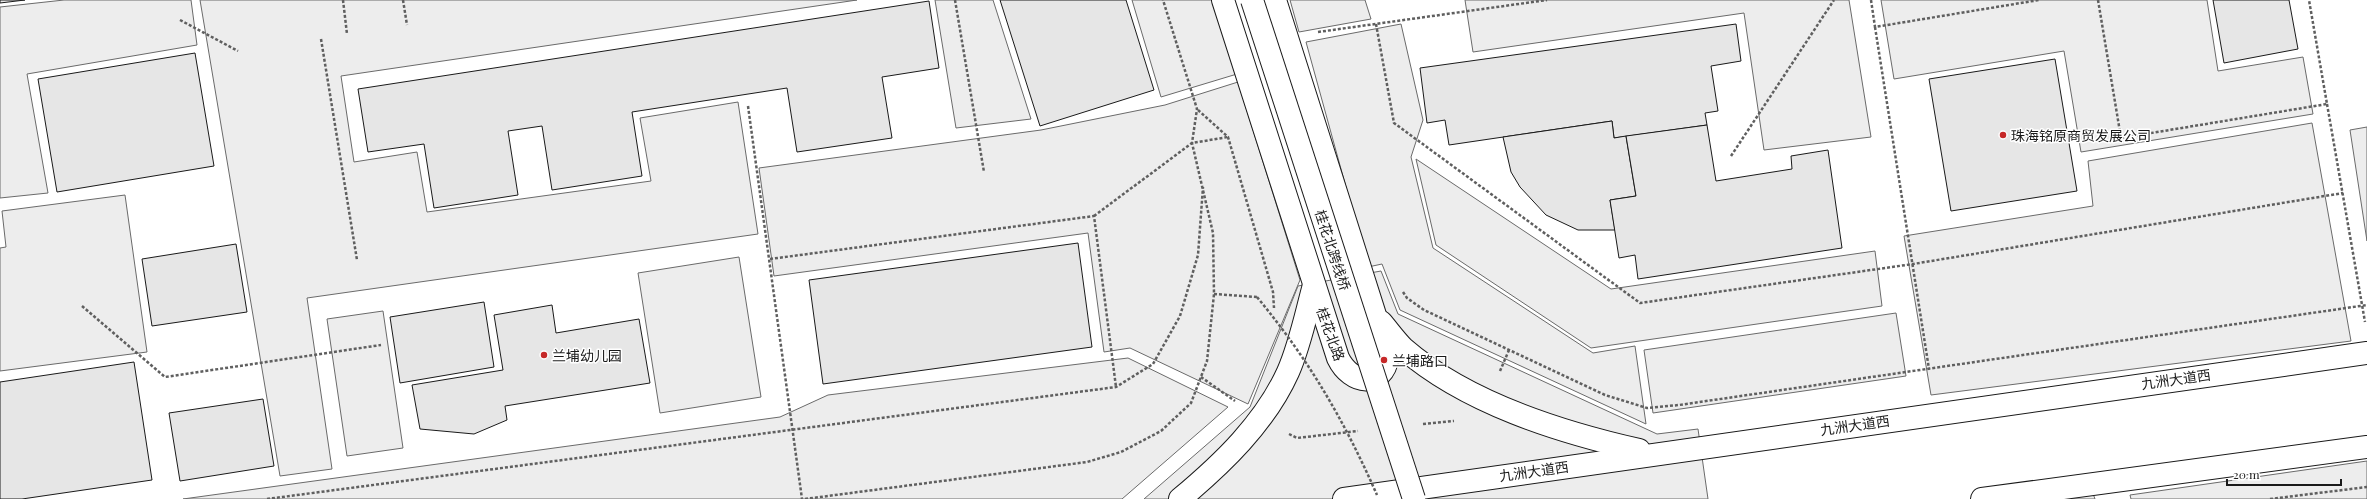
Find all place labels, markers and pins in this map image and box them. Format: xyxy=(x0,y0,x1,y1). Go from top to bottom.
place label: 珠海铭原商贸发展公司 xyxy=(2011,126,2151,145)
marker: 珠海铭原商贸发展公司 xyxy=(1998,130,2008,140)
place label: 兰埔幼儿园 xyxy=(552,346,622,365)
marker: 兰埔幼儿园 xyxy=(539,350,549,360)
place label: 兰埔路口 xyxy=(1392,351,1448,370)
marker: 兰埔路口 xyxy=(1379,355,1389,365)

